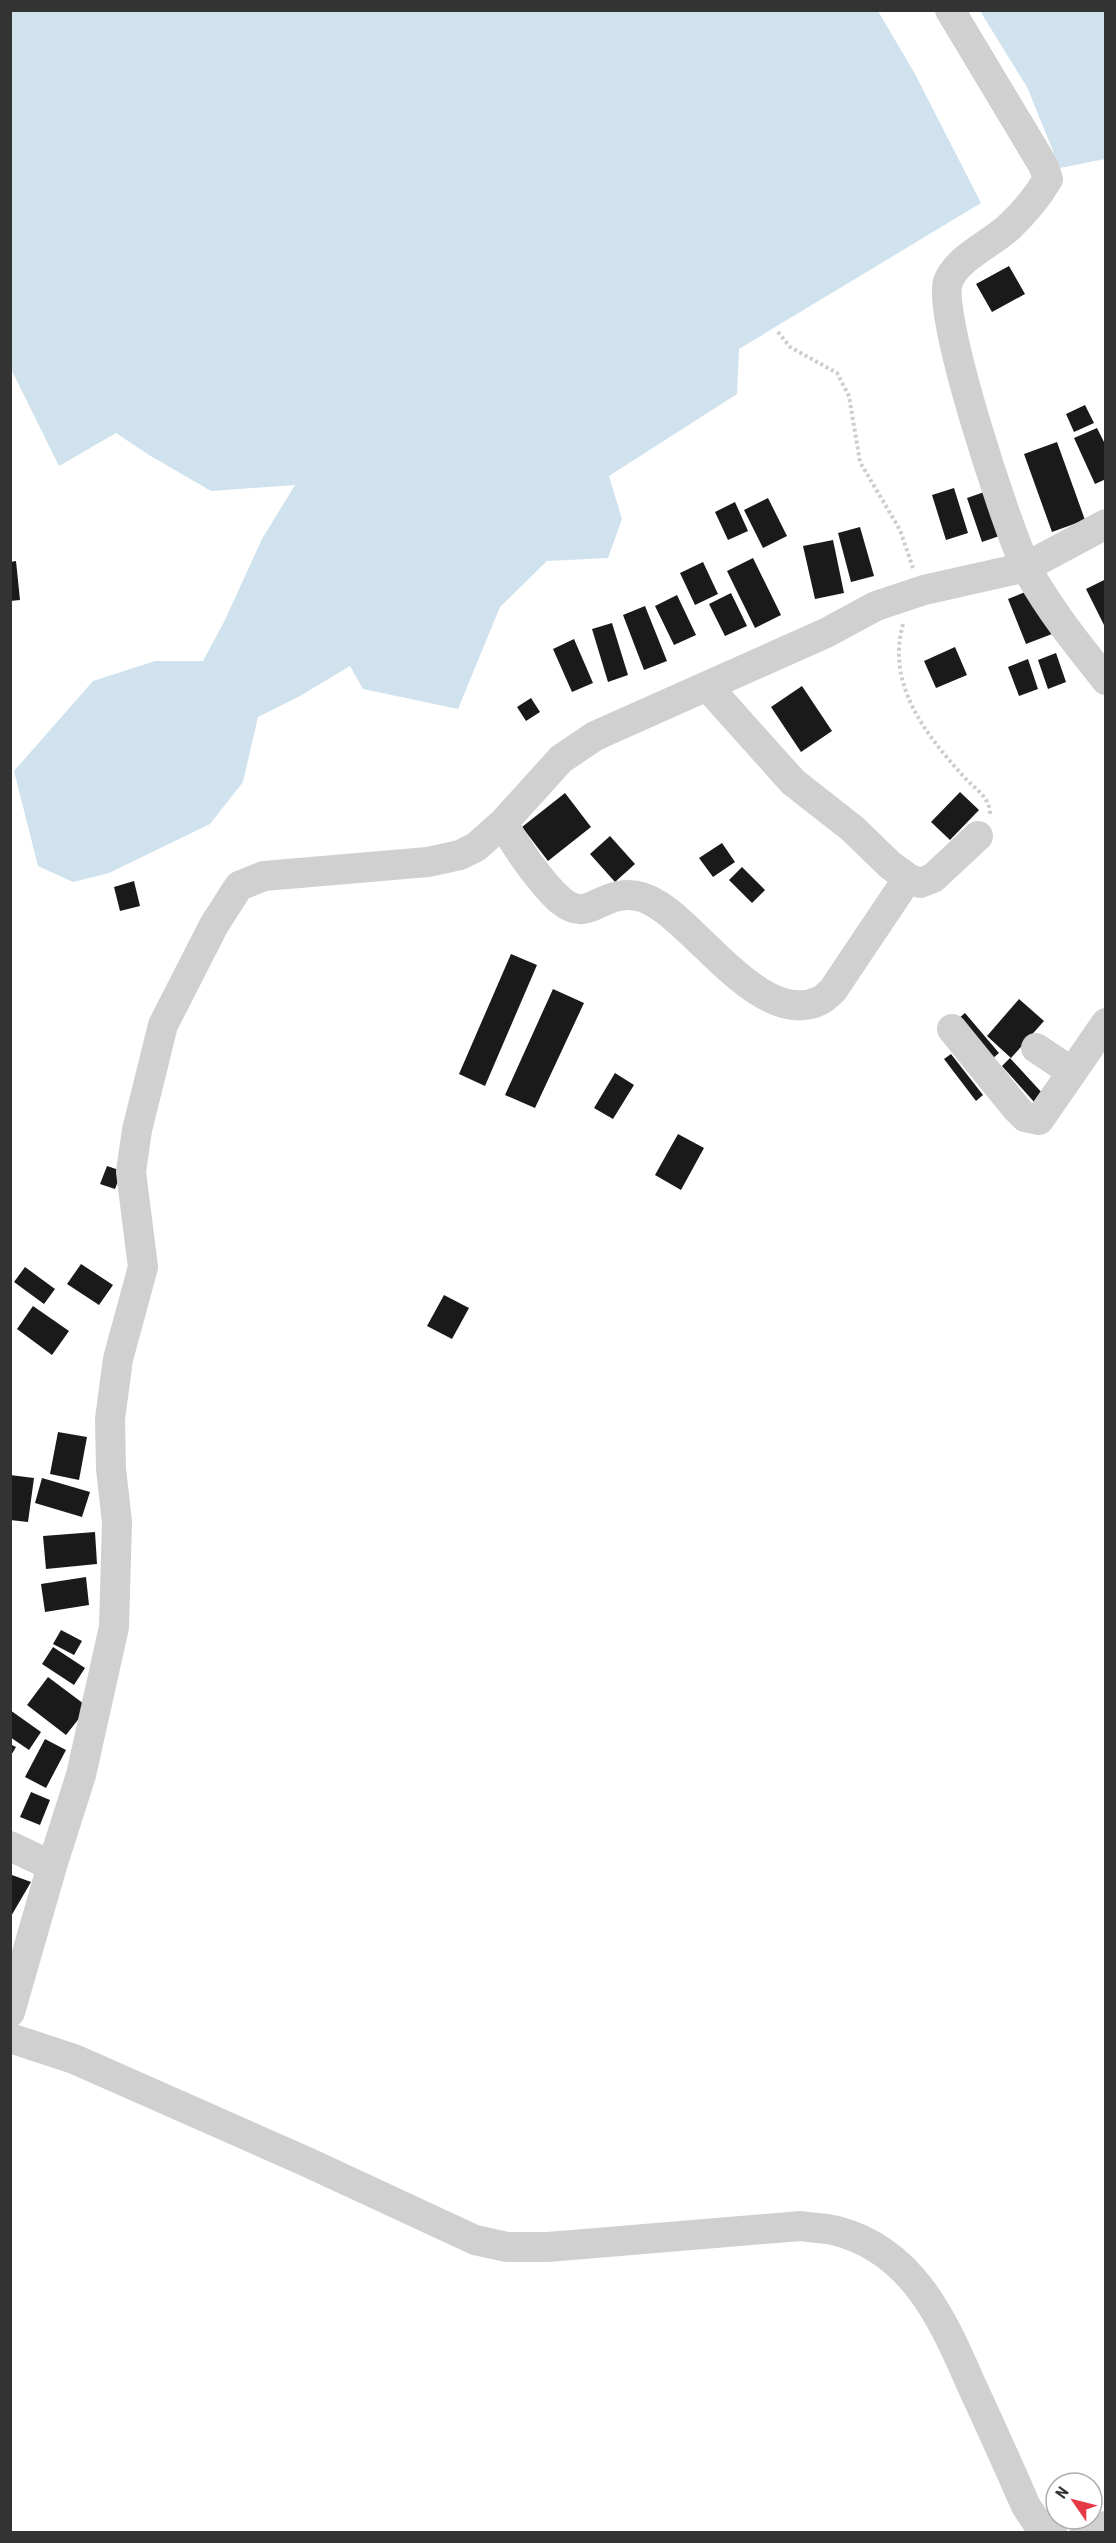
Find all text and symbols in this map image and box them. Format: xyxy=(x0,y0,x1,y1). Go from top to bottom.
north arrow xyxy=(1044,2471,1104,2531)
text: N xyxy=(1052,2483,1073,2502)

